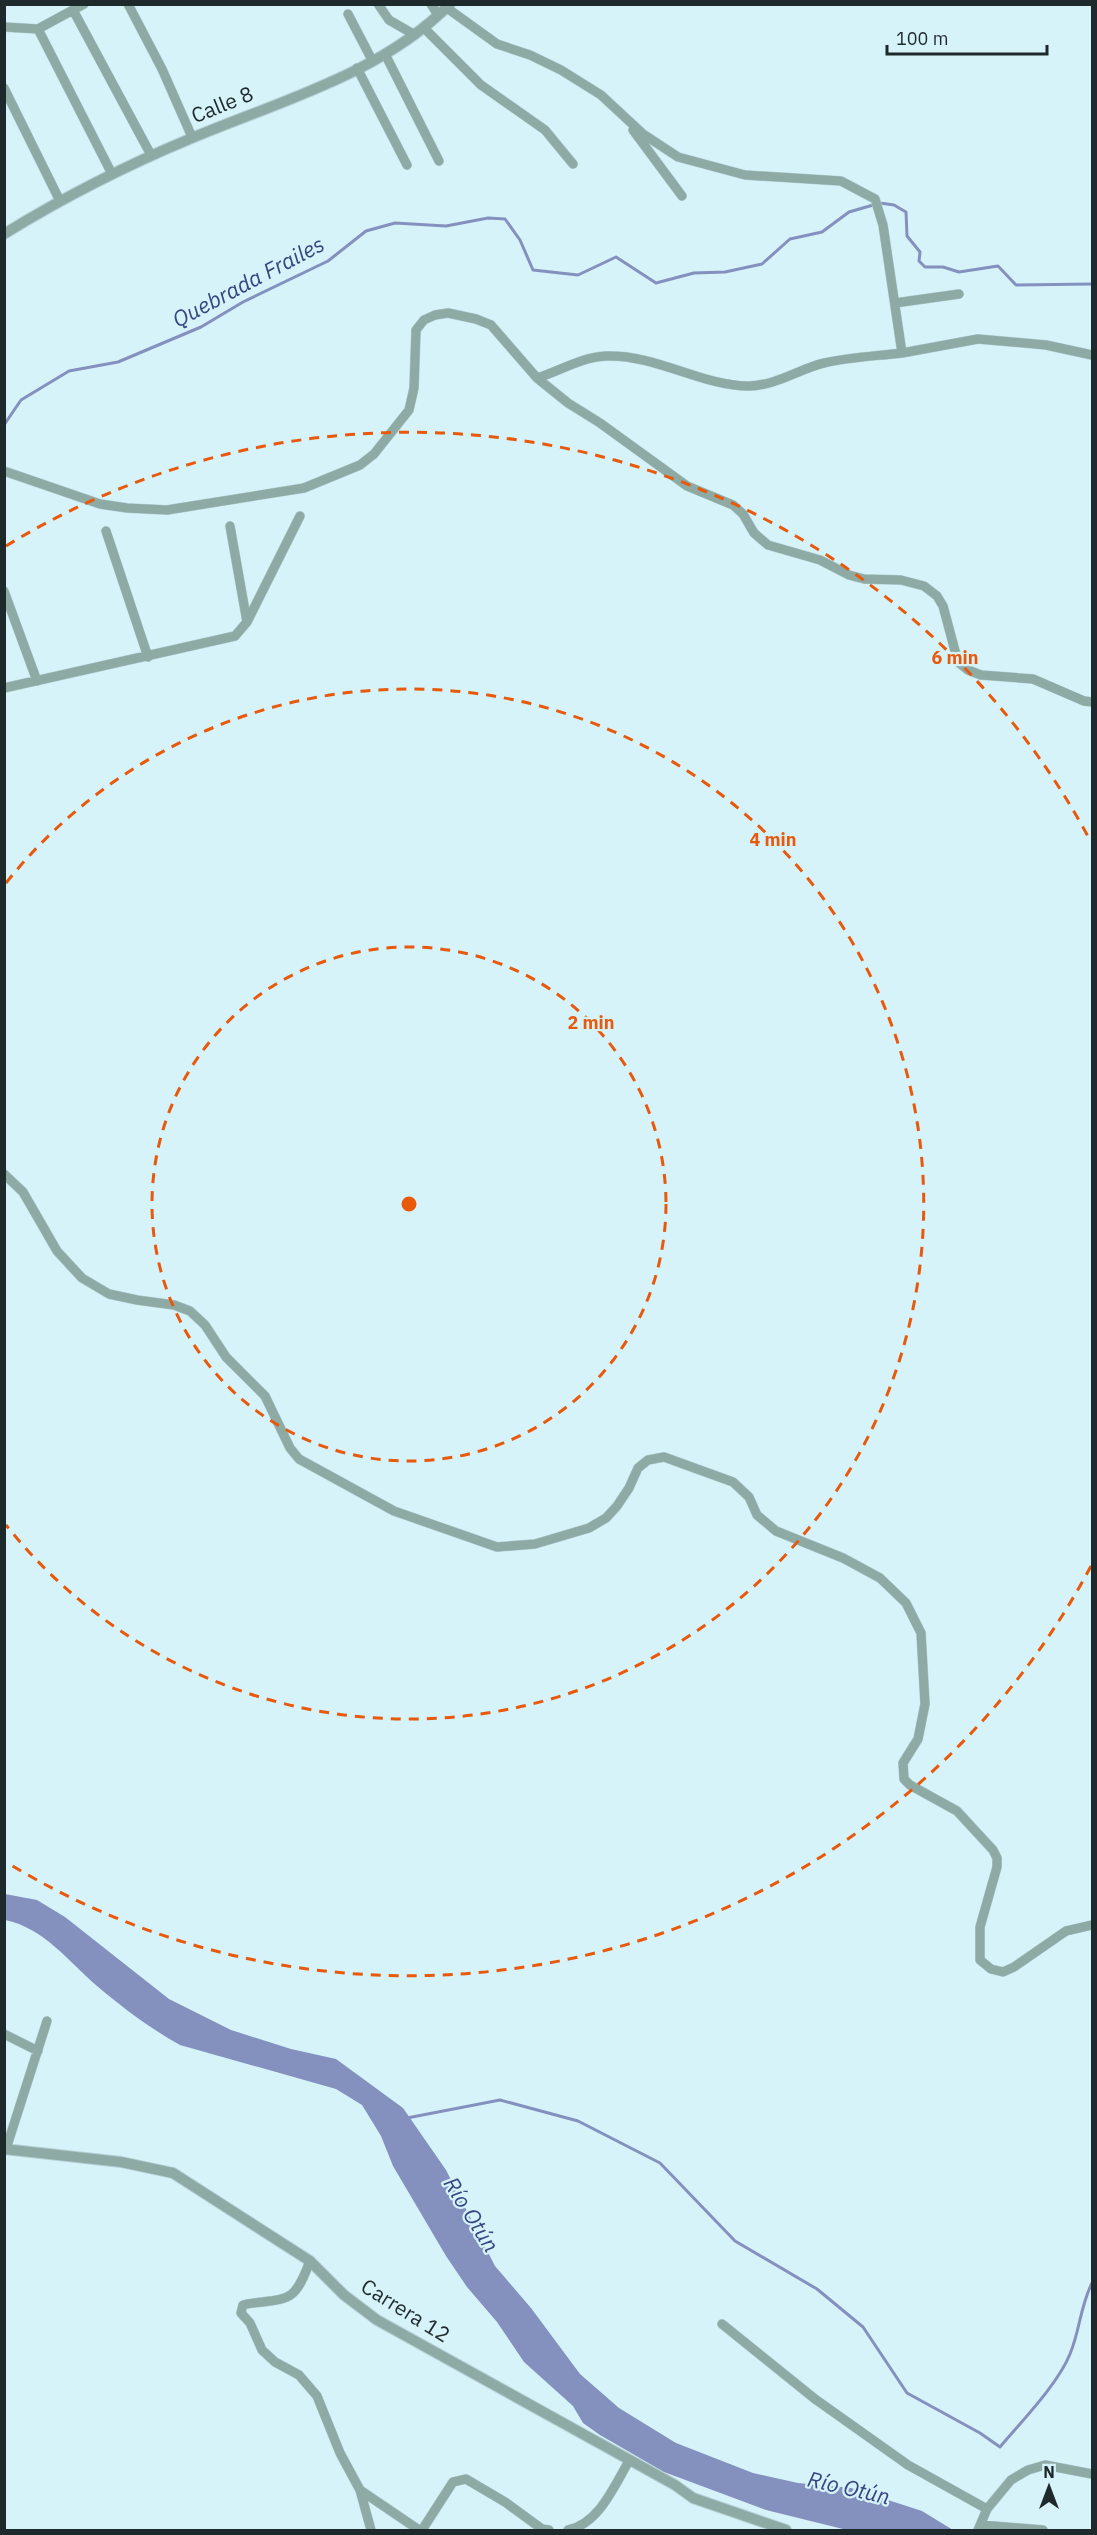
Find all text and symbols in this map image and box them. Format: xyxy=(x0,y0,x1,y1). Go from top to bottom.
scale bar xyxy=(887,18,1048,56)
text: 100 m xyxy=(896,27,948,50)
street label: Calle 8 xyxy=(187,79,257,129)
water label: Quebrada Frailes xyxy=(167,229,329,333)
text: 6 min xyxy=(931,646,979,669)
text: 4 min xyxy=(749,828,797,851)
text: 2 min xyxy=(567,1011,615,1034)
centre of rings xyxy=(399,1194,419,1214)
water label: Río Otún xyxy=(438,2171,506,2257)
street label: Carrera 12 xyxy=(356,2272,456,2348)
north arrow xyxy=(1019,2457,1079,2517)
text: N xyxy=(1043,2462,1055,2482)
water label: Río Otún xyxy=(805,2463,893,2511)

